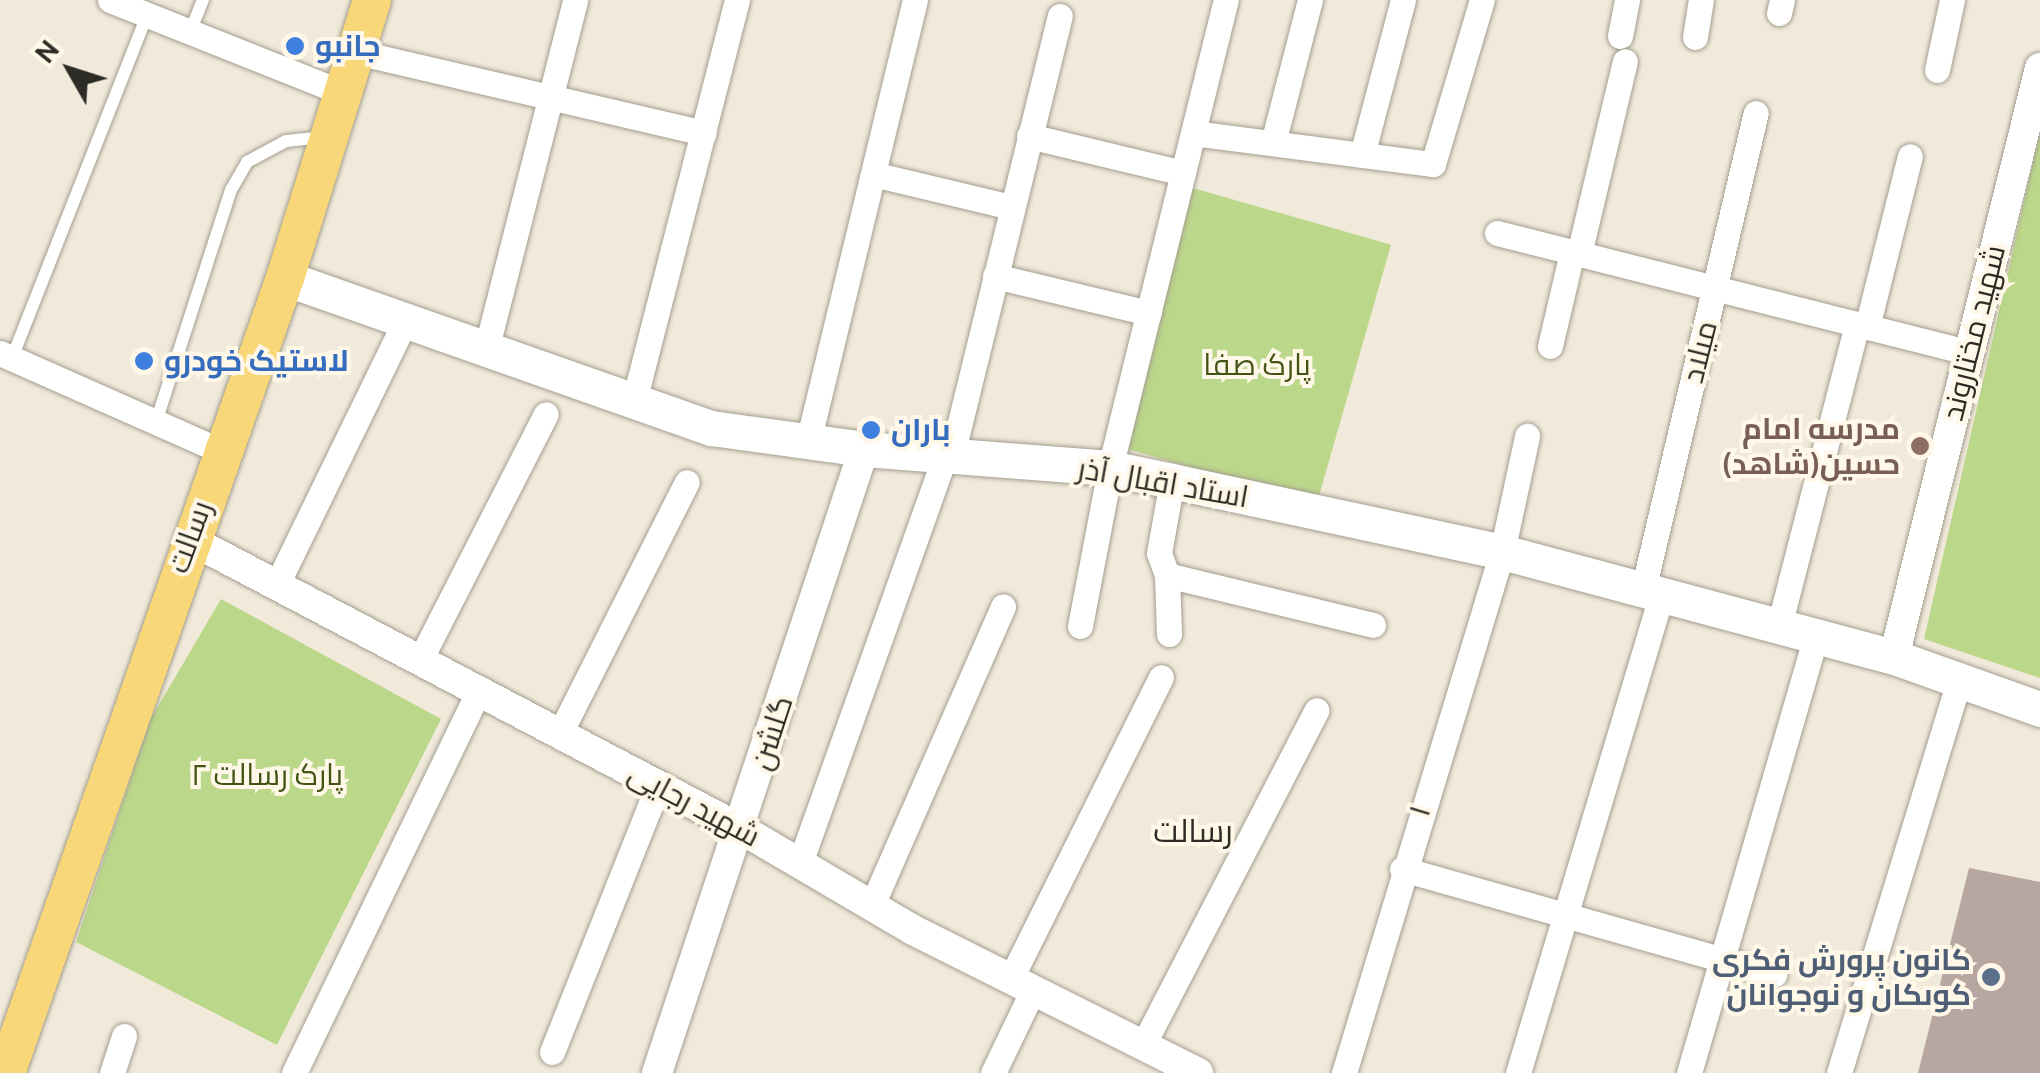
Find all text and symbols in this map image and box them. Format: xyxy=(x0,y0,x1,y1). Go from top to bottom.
north arrow xyxy=(20,20,120,120)
place label: جانبو xyxy=(315,28,381,64)
text: N xyxy=(27,33,66,70)
marker: جانبو xyxy=(284,35,306,57)
street label: شهید مختاروند xyxy=(1935,242,2013,424)
street label: میلاد xyxy=(1675,317,1725,387)
place label: لاستیک خودرو xyxy=(164,343,349,379)
park label: پارک صفا xyxy=(1203,347,1311,383)
marker: لاستیک خودرو xyxy=(133,350,155,372)
place label: مدرسه امام حسین(شاهد) xyxy=(1722,411,1900,482)
place label: باران xyxy=(891,412,951,448)
marker: باران xyxy=(860,419,882,441)
marker: مدرسه امام حسین(شاهد) xyxy=(1909,435,1931,457)
street label: استاد اقبال آذر xyxy=(1075,450,1251,516)
street label: رسالت xyxy=(160,496,220,578)
street label: گلشن xyxy=(743,691,801,775)
street label: شهید رجایی xyxy=(622,755,766,855)
park label: پارک رسالت ۲ xyxy=(191,757,343,793)
street label: ۱ xyxy=(1401,801,1439,821)
district label: رسالت xyxy=(1153,812,1233,850)
place label: کانون پرورش فکرى کوىکان و نوجوانان xyxy=(1712,942,1971,1012)
marker: کانون پرورش فکرى کوىکان و نوجوانان xyxy=(1980,966,2002,988)

